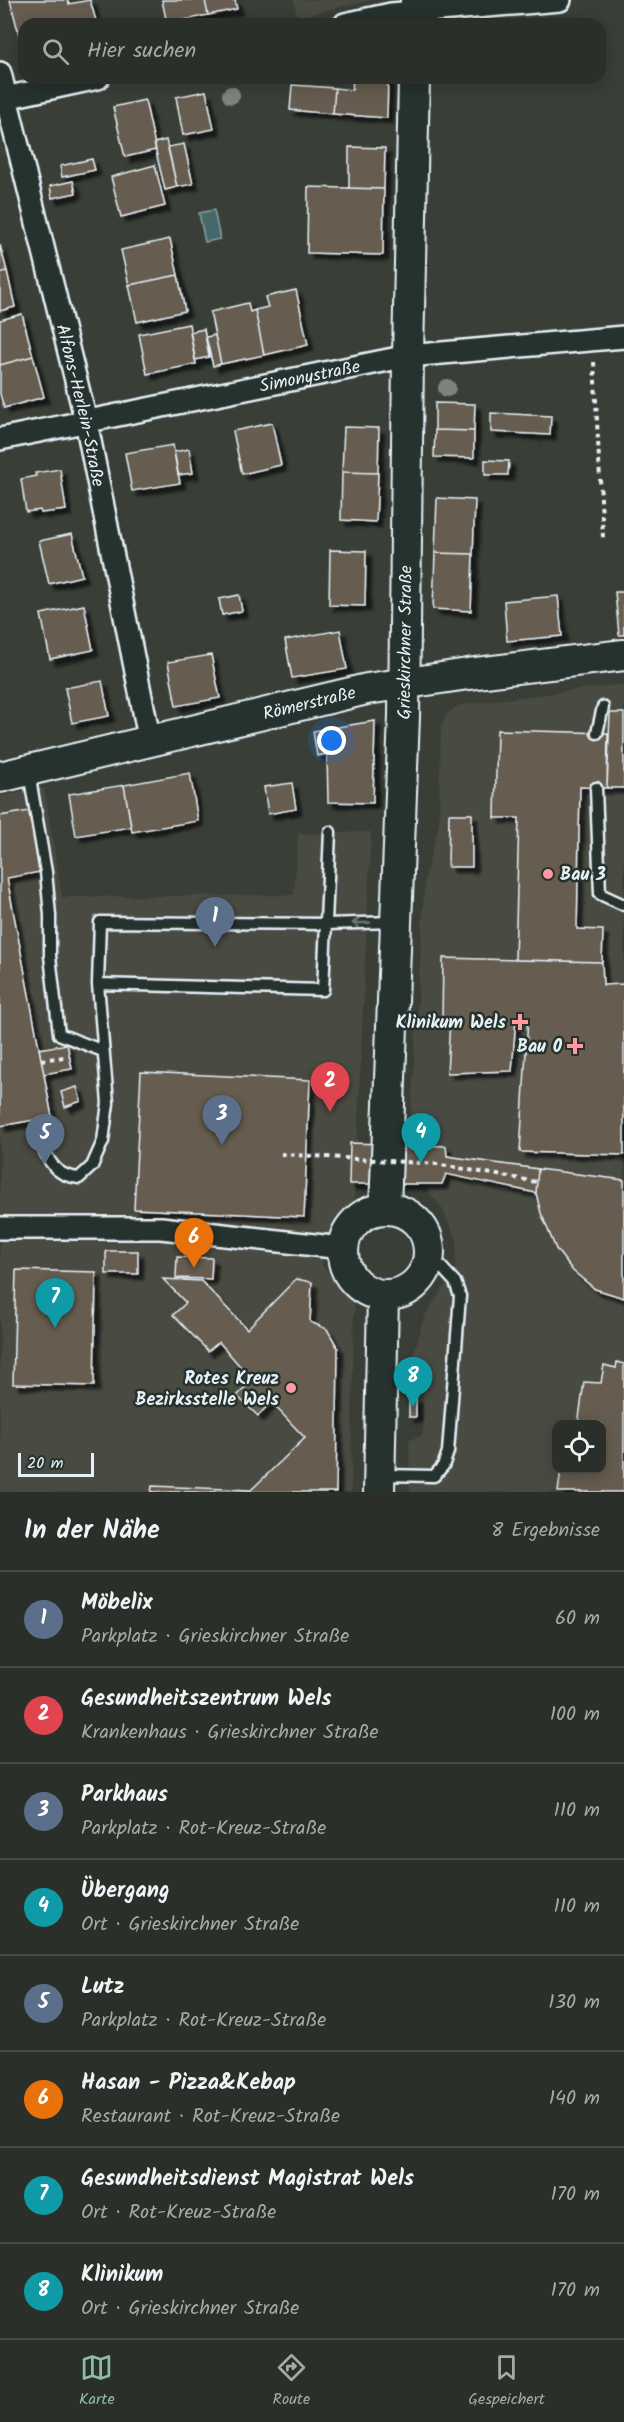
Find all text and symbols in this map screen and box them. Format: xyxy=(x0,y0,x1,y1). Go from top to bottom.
search box xyxy=(18,18,606,84)
text: Hier suchen xyxy=(87,34,196,69)
icon: search xyxy=(39,35,72,68)
street label: Alfons-Herlein-Straße xyxy=(47,321,112,490)
street label: Simonystraße xyxy=(257,353,363,402)
street label: Grieskirchner Straße xyxy=(391,565,422,720)
street label: Römerstraße xyxy=(260,679,359,729)
your location xyxy=(317,726,346,755)
place label: Bau 3 xyxy=(560,861,606,890)
marker: Bau 3 xyxy=(541,867,555,881)
pin: 1 xyxy=(196,898,234,947)
one-way arrow xyxy=(352,917,372,928)
place label: Klinikum Wels xyxy=(396,1009,507,1038)
marker: Klinikum Wels xyxy=(511,1013,529,1031)
place label: Bau 0 xyxy=(517,1033,563,1062)
marker: Bau 0 xyxy=(566,1037,584,1055)
pin: 2 xyxy=(310,1062,350,1112)
pin: 3 xyxy=(202,1096,242,1145)
pin: 5 xyxy=(26,1114,64,1164)
pin: 4 xyxy=(402,1114,440,1163)
pin: 6 xyxy=(174,1218,214,1268)
pin: 7 xyxy=(36,1278,74,1328)
pin: 8 xyxy=(394,1358,432,1407)
place label: Rotes Kreuz Bezirksstelle Wels xyxy=(135,1365,280,1415)
marker: Rotes Kreuz Bezirksstelle Wels xyxy=(284,1381,298,1395)
map controls xyxy=(552,1420,606,1474)
button: locate xyxy=(552,1420,606,1474)
scale bar xyxy=(18,1450,94,1478)
text: 20 m xyxy=(27,1451,63,1476)
text: In der Nähe xyxy=(24,1510,160,1552)
text: 8 Ergebnisse xyxy=(491,1515,600,1547)
text: Möbelix xyxy=(81,1586,153,1621)
text: 1 xyxy=(40,1603,47,1635)
text: 60 m xyxy=(555,1603,600,1635)
text: Parkplatz · Grieskirchner Straße xyxy=(81,1621,349,1653)
text: Gesundheitszentrum Wels xyxy=(81,1682,332,1717)
text: 2 xyxy=(38,1699,49,1731)
text: 100 m xyxy=(550,1699,600,1731)
text: Krankenhaus · Grieskirchner Straße xyxy=(81,1717,378,1749)
text: Parkhaus xyxy=(81,1778,168,1813)
text: 3 xyxy=(38,1795,49,1827)
text: 110 m xyxy=(554,1795,600,1827)
text: Parkplatz · Rot-Kreuz-Straße xyxy=(81,1813,326,1845)
text: Übergang xyxy=(81,1874,169,1909)
text: 4 xyxy=(38,1891,49,1923)
text: 110 m xyxy=(554,1891,600,1923)
text: Ort · Grieskirchner Straße xyxy=(81,1909,299,1941)
text: Lutz xyxy=(81,1970,124,2005)
text: 5 xyxy=(38,1987,49,2019)
text: 130 m xyxy=(548,1987,600,2019)
text: Parkplatz · Rot-Kreuz-Straße xyxy=(81,2005,326,2037)
text: Hasan - Pizza&Kebap xyxy=(81,2066,296,2101)
text: 6 xyxy=(38,2083,49,2115)
text: 140 m xyxy=(549,2083,600,2115)
text: Restaurant · Rot-Kreuz-Straße xyxy=(81,2101,340,2133)
text: Gesundheitsdienst Magistrat Wels xyxy=(81,2162,414,2197)
text: 7 xyxy=(39,2179,48,2211)
text: 170 m xyxy=(551,2179,600,2211)
text: Ort · Rot-Kreuz-Straße xyxy=(81,2197,276,2229)
text: Klinikum xyxy=(81,2258,163,2293)
text: 8 xyxy=(38,2275,49,2307)
text: 170 m xyxy=(551,2275,600,2307)
text: Ort · Grieskirchner Straße xyxy=(81,2293,299,2325)
tab: Karte xyxy=(79,2351,115,2412)
tab: Route xyxy=(273,2351,310,2412)
tab: Gespeichert xyxy=(468,2351,545,2412)

